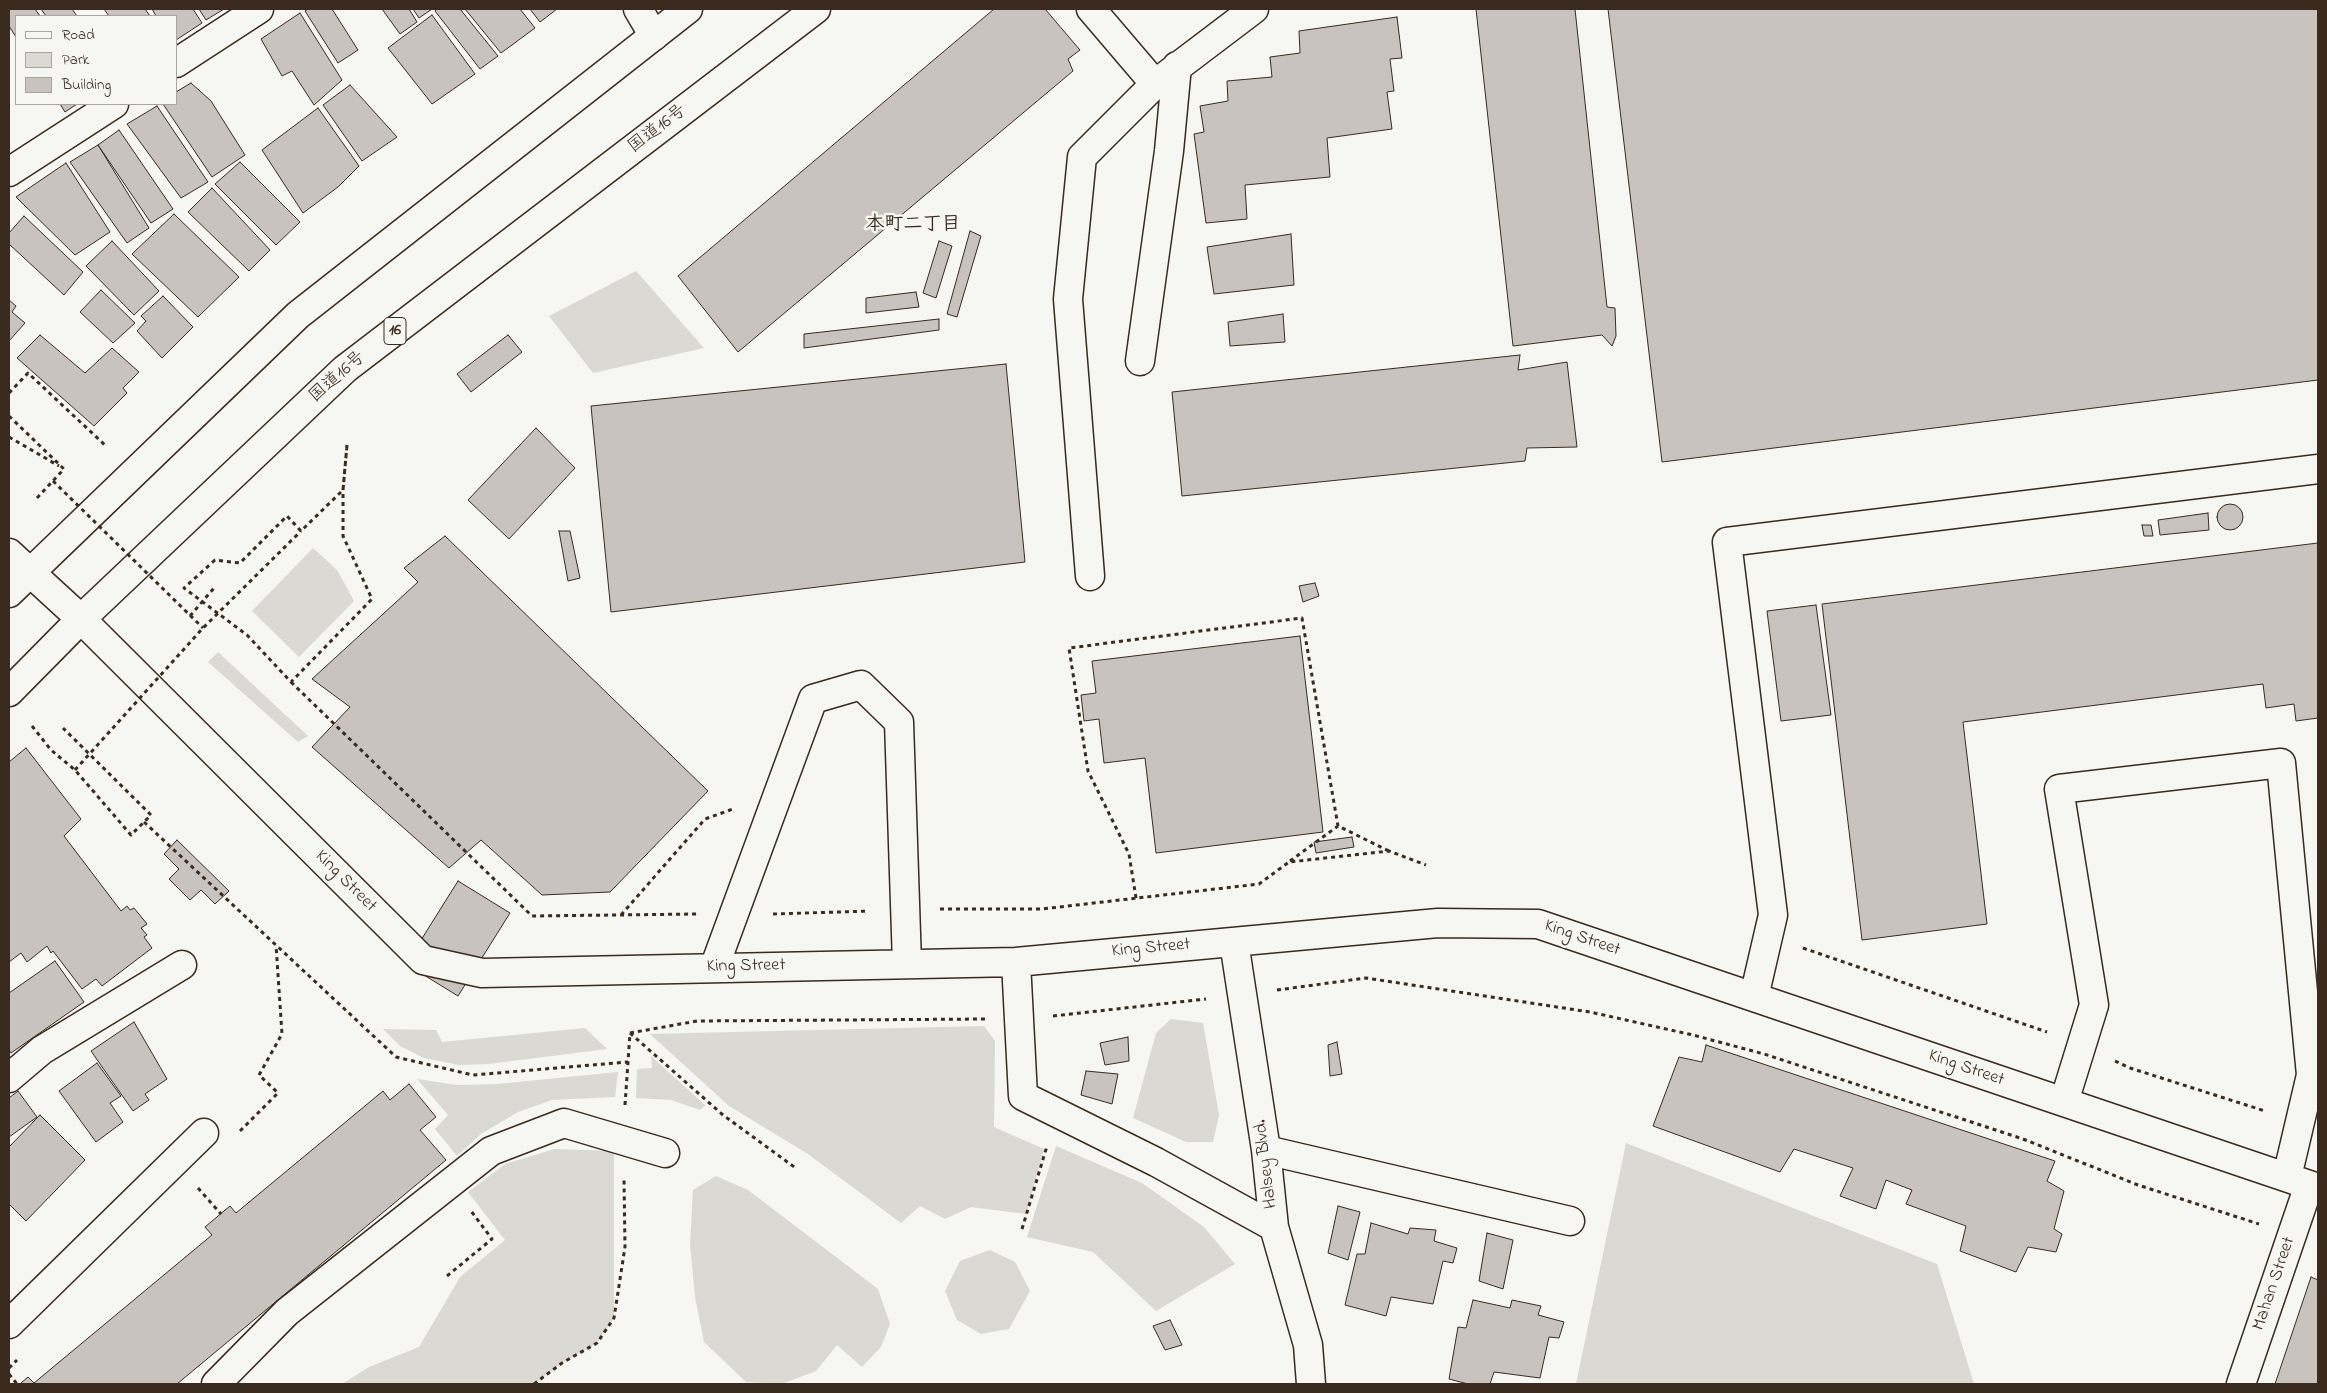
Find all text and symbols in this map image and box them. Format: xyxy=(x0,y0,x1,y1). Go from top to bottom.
legend xyxy=(15,15,178,105)
text: Road xyxy=(62,24,95,46)
text: Park xyxy=(62,49,89,71)
text: Building xyxy=(62,74,111,96)
street label: 国道16号 xyxy=(624,101,692,159)
district label: 本町二丁目 xyxy=(866,215,960,237)
road number: 16 xyxy=(384,318,406,344)
street label: 国道16号 xyxy=(305,348,371,408)
street label: King Street xyxy=(310,847,380,917)
street label: King Street xyxy=(1541,916,1623,962)
street label: King Street xyxy=(1111,935,1191,963)
street label: King Street xyxy=(706,956,786,978)
street label: King Street xyxy=(1925,1046,2007,1092)
street label: Halsey Blvd. xyxy=(1251,1118,1283,1210)
street label: Mahan Street xyxy=(2249,1234,2301,1334)

